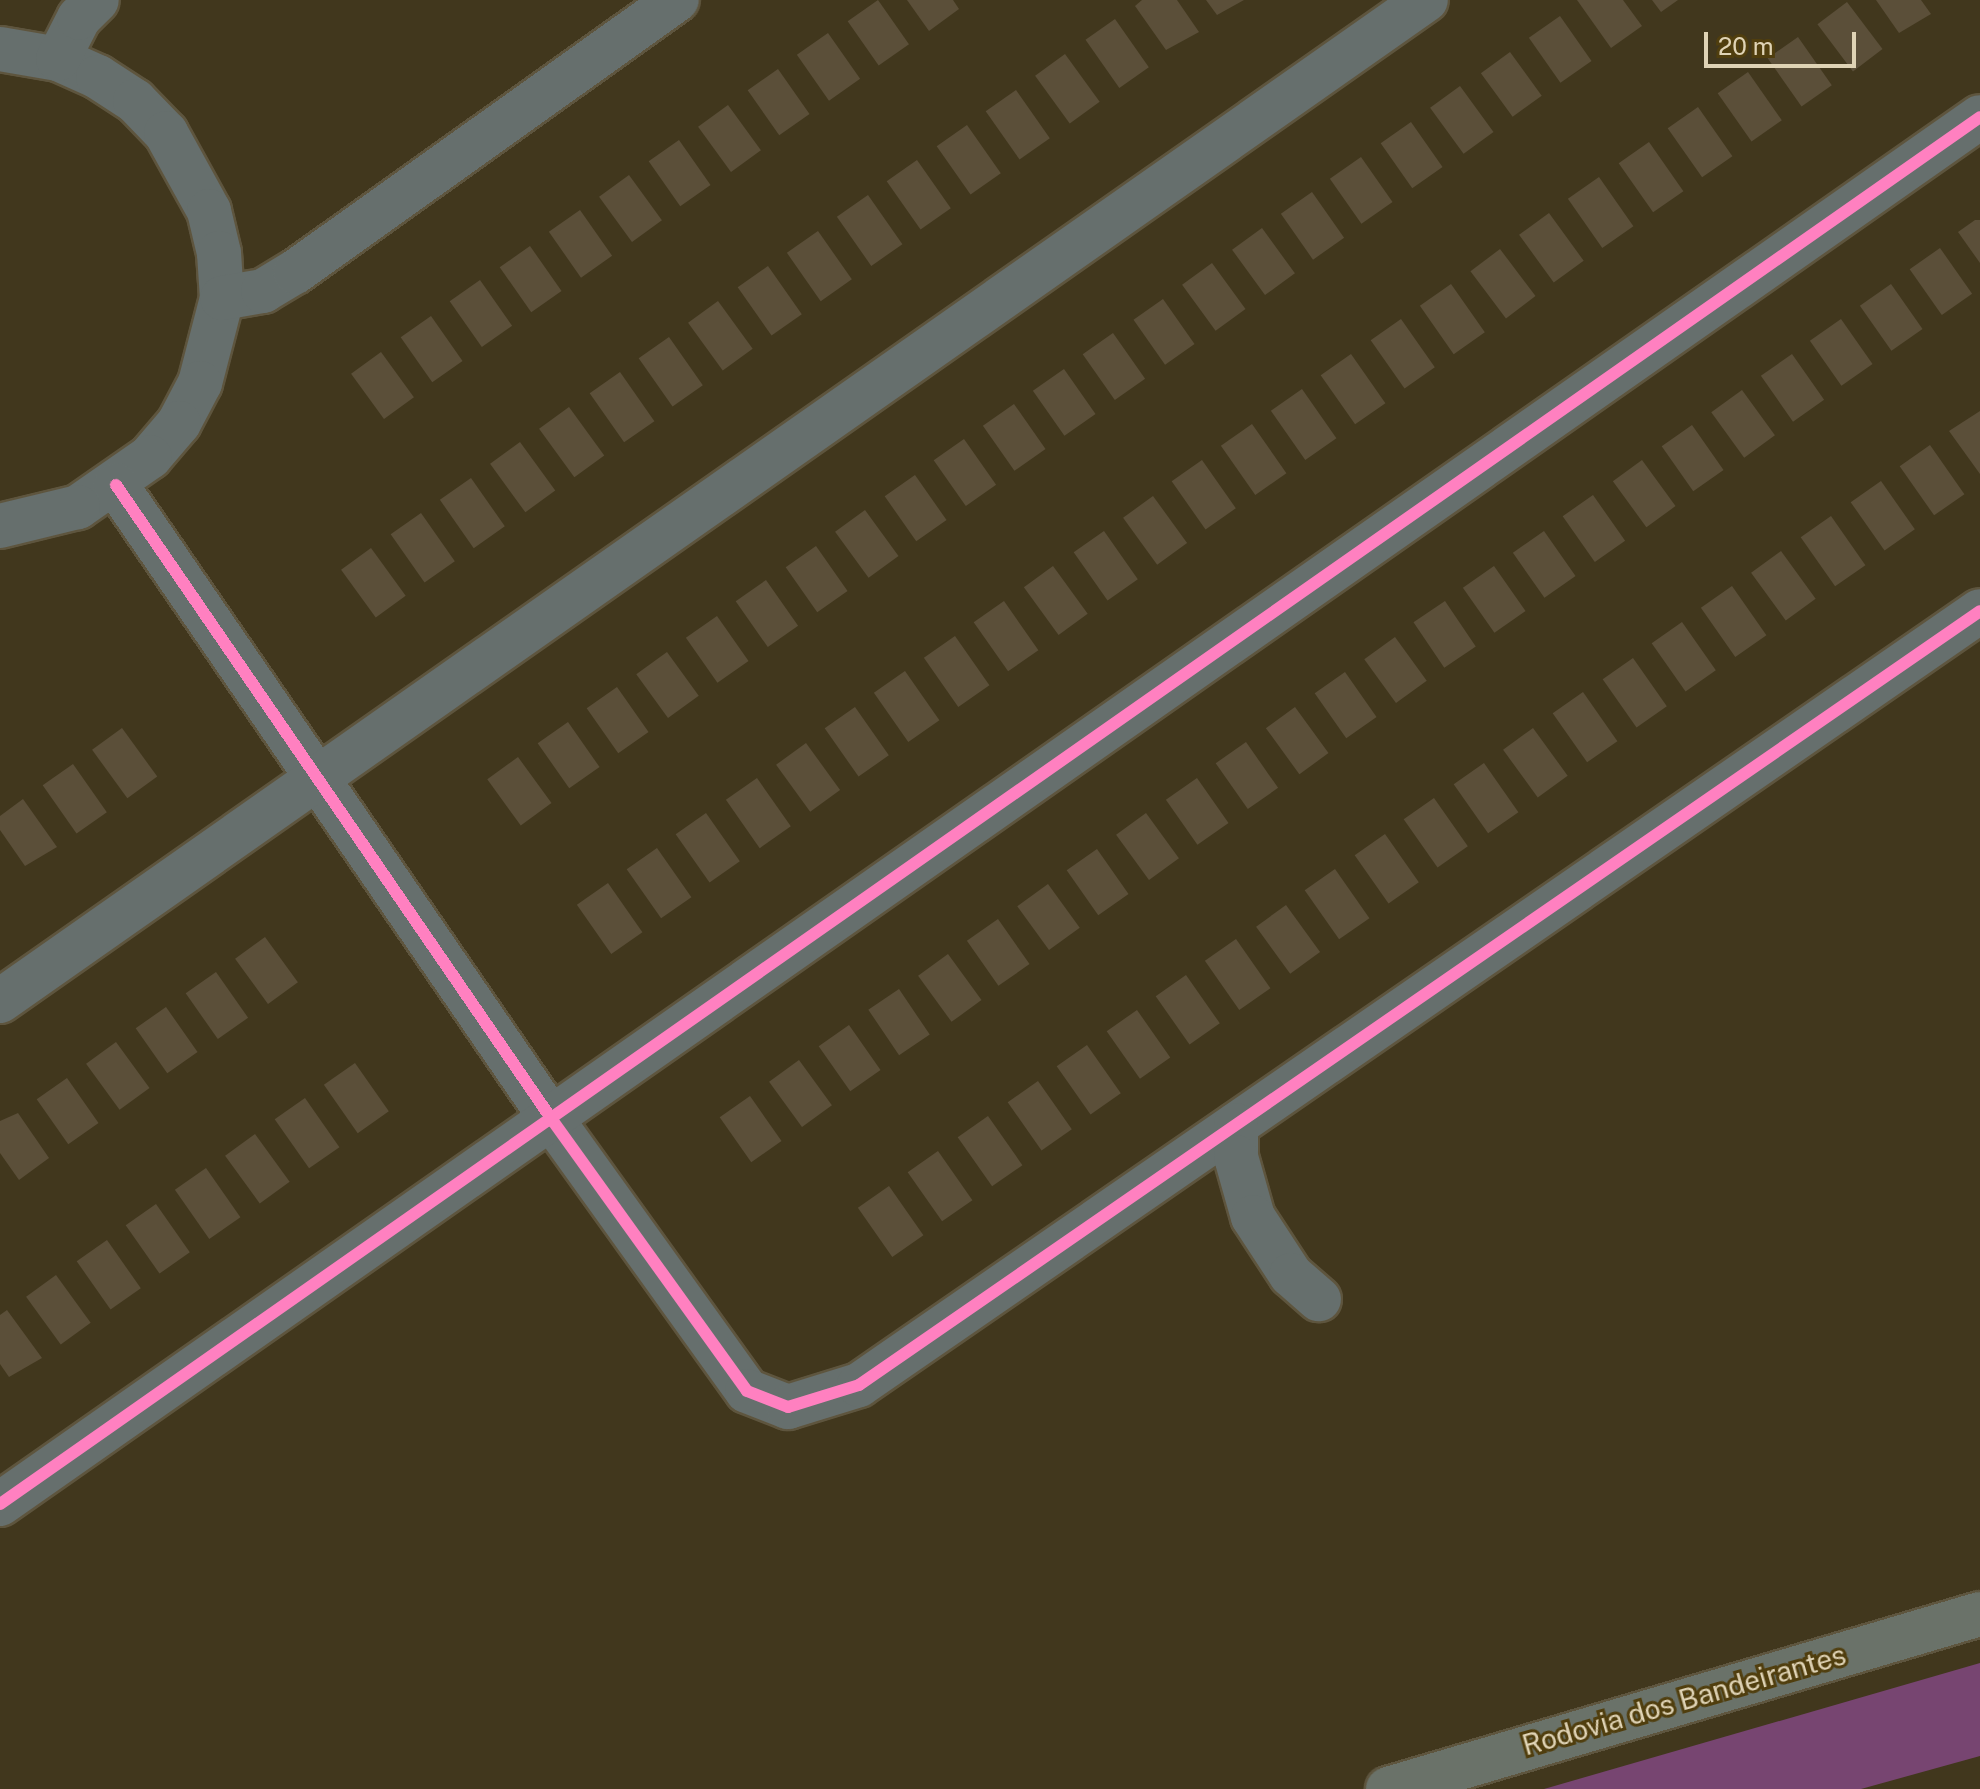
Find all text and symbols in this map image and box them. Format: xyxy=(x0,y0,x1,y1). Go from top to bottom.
scale bar xyxy=(1708,16,1860,66)
text: 20 m xyxy=(1718,32,1774,60)
street label: Rodovia dos Bandeirantes xyxy=(1518,1638,1850,1762)

